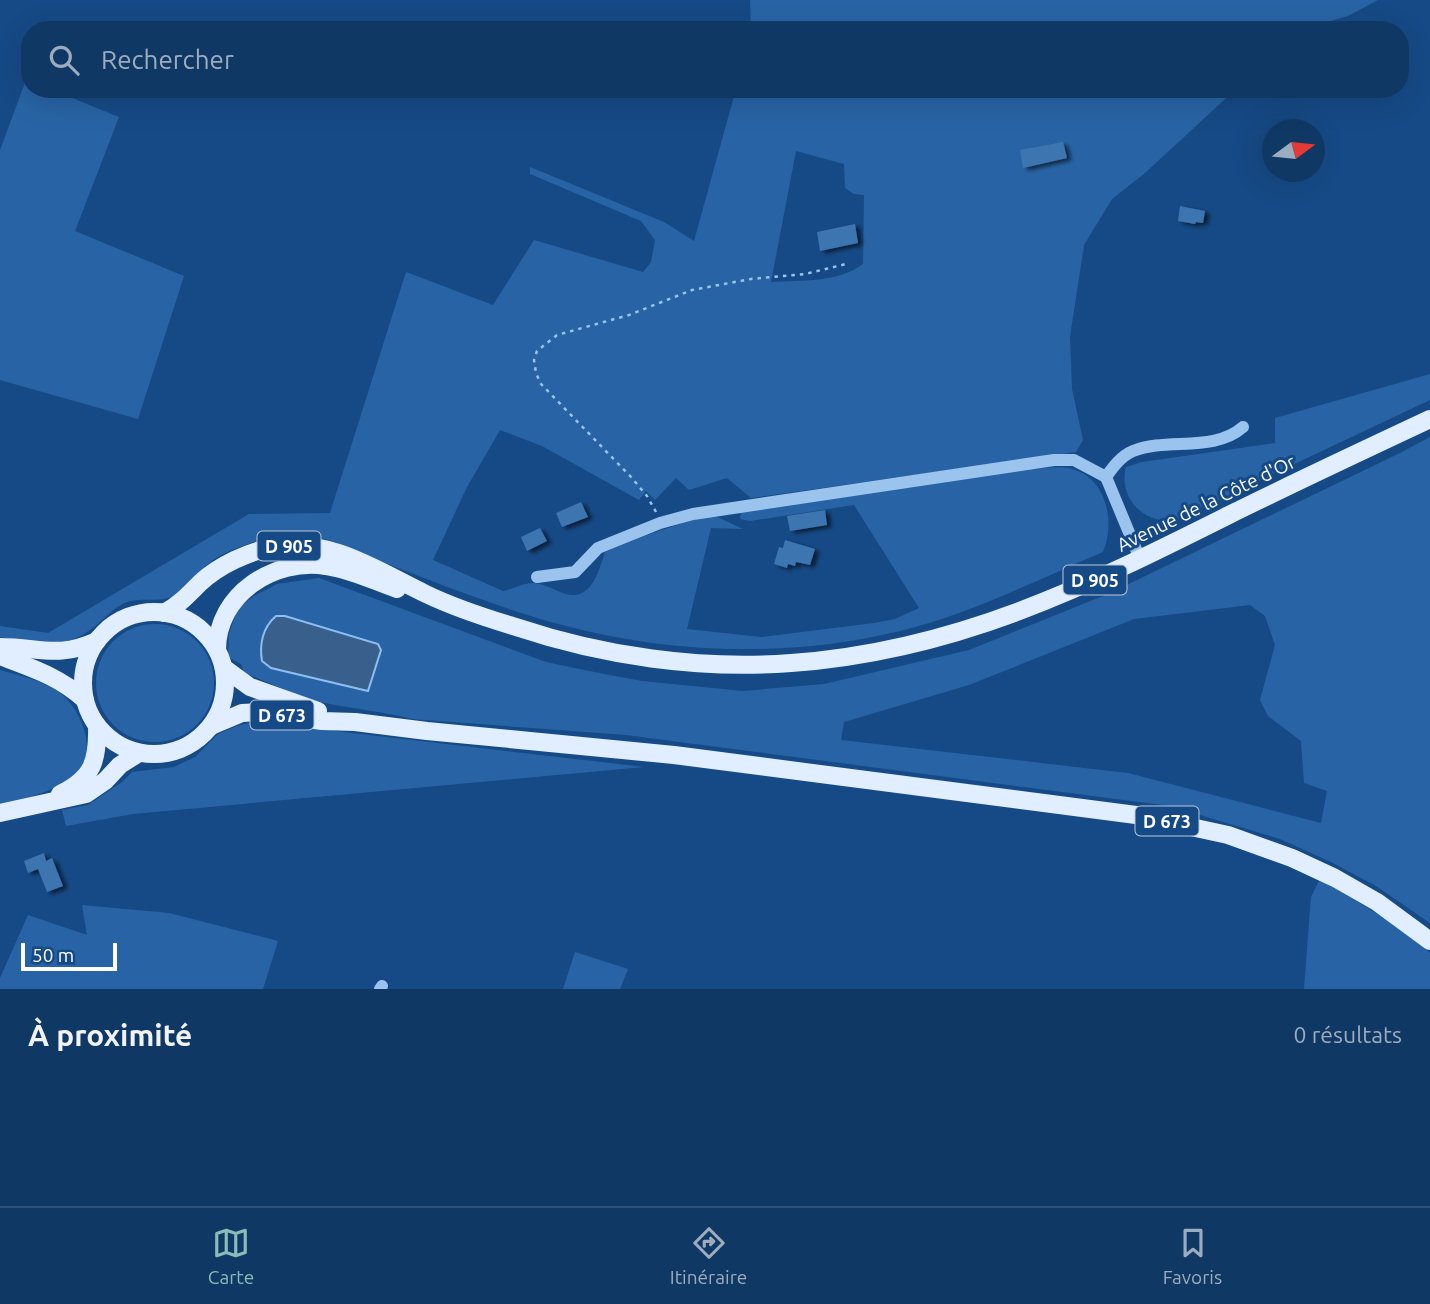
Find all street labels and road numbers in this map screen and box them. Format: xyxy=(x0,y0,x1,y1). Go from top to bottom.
street label: Avenue de la Côte d'Or xyxy=(1113,450,1299,556)
road number: D 905 xyxy=(258,532,320,560)
road number: D 905 xyxy=(1064,566,1126,594)
road number: D 673 xyxy=(250,700,314,730)
road number: D 673 xyxy=(1136,806,1198,836)

